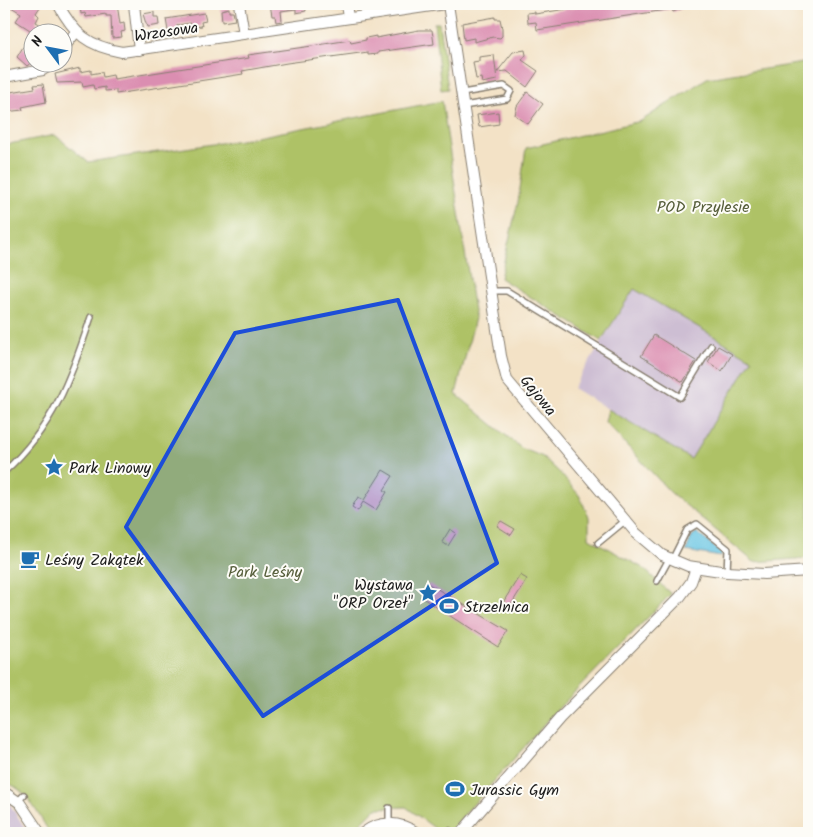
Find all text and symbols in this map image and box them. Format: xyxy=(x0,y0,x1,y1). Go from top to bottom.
street label: Wrzosowa xyxy=(133,16,200,49)
north arrow xyxy=(22,22,72,72)
text: N xyxy=(26,32,50,51)
park label: POD Przylesie xyxy=(657,195,749,220)
street label: Gajowa xyxy=(513,370,562,422)
place icon: Park Linowy xyxy=(43,456,65,478)
place label: Park Linowy xyxy=(69,456,151,481)
cafe icon: Leśny Zakątek xyxy=(19,548,41,570)
place label: Leśny Zakątek xyxy=(45,548,144,573)
park label: Park Leśny xyxy=(228,560,303,585)
place label: Wystawa "ORP Orzeł" xyxy=(333,573,414,616)
place icon: Wystawa "ORP Orzeł" xyxy=(417,582,439,604)
sports icon: Strzelnica xyxy=(438,595,460,617)
place label: Strzelnica xyxy=(464,595,529,620)
sports icon: Jurassic Gym xyxy=(444,778,466,800)
place label: Jurassic Gym xyxy=(470,778,559,803)

